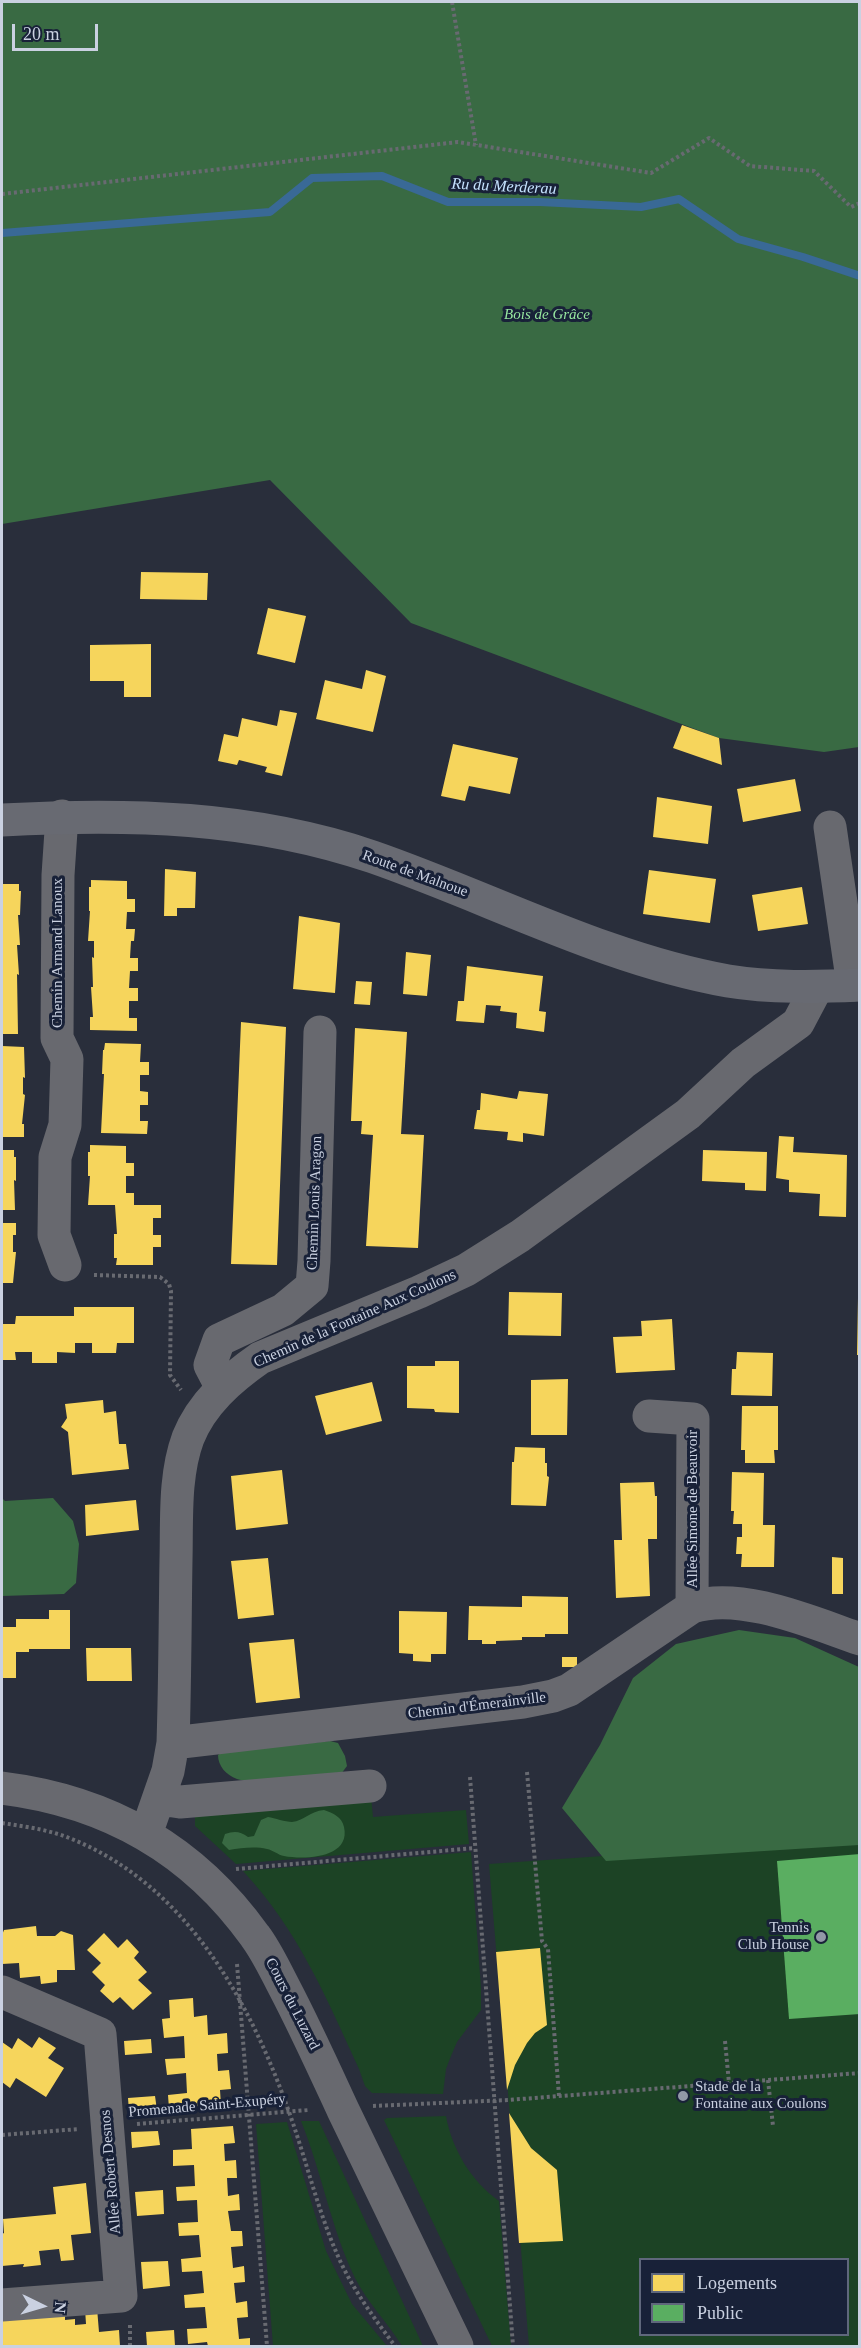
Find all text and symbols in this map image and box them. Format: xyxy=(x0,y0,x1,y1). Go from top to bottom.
scale bar xyxy=(15,12,100,50)
text: 20 m xyxy=(23,24,60,44)
water label: Ru du Merderau xyxy=(451,175,557,199)
park label: Bois de Grâce xyxy=(504,306,590,324)
street label: Route de Malnoue xyxy=(360,847,470,901)
street label: Chemin Armand Lanoux xyxy=(49,878,67,1028)
street label: Chemin Louis Aragon xyxy=(304,1136,326,1270)
street label: Chemin de la Fontaine Aux Coulons xyxy=(251,1266,459,1372)
street label: Allée Simone de Beauvoir xyxy=(684,1430,702,1588)
street label: Chemin d'Émerainville xyxy=(407,1689,547,1723)
place label: Tennis Club House xyxy=(738,1919,809,1954)
marker: Tennis Club House xyxy=(814,1930,828,1944)
street label: Cours du Luzard xyxy=(261,1955,323,2053)
place label: Stade de la Fontaine aux Coulons xyxy=(695,2078,827,2113)
marker: Stade de la Fontaine aux Coulons xyxy=(676,2089,690,2103)
street label: Promenade Saint-Exupéry xyxy=(128,2090,286,2122)
street label: Allée Robert Desnos xyxy=(97,2109,125,2235)
legend xyxy=(639,2258,849,2336)
text: Logements xyxy=(697,2273,777,2293)
north arrow xyxy=(12,2276,72,2336)
text: N xyxy=(51,2301,69,2314)
text: Public xyxy=(697,2303,743,2323)

